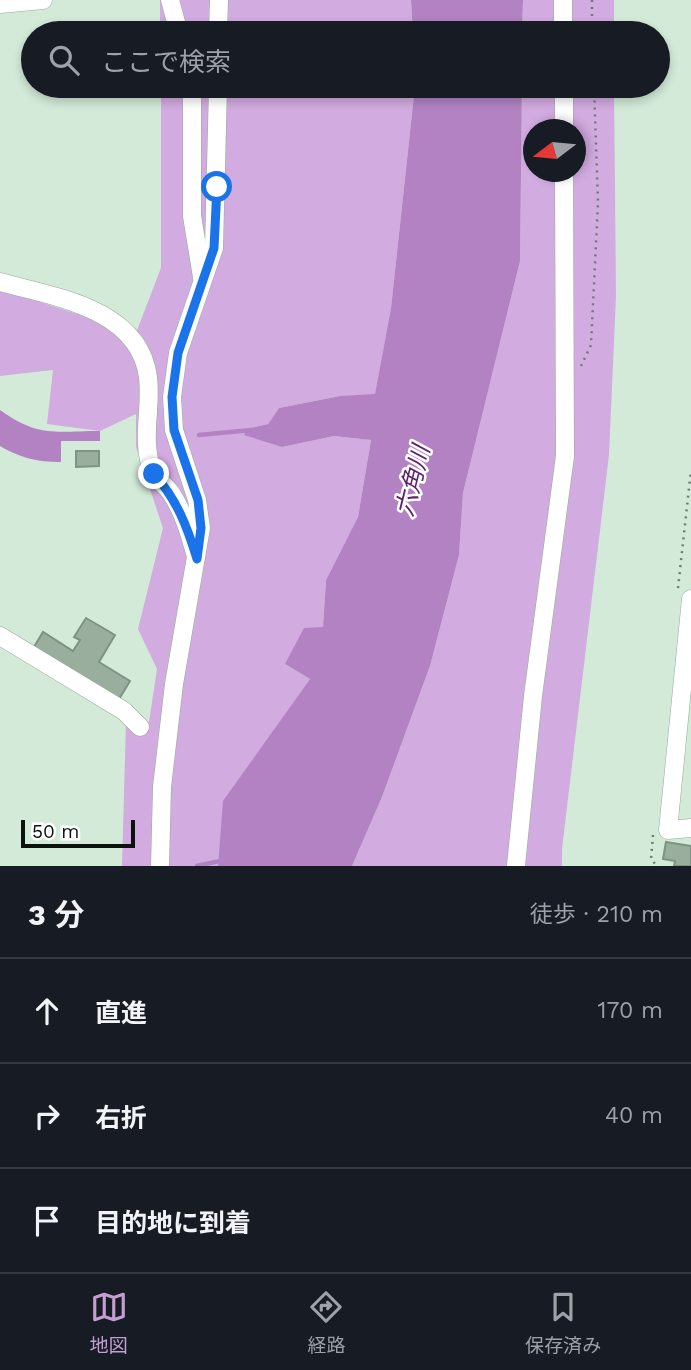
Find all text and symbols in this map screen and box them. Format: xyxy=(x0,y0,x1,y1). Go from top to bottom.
search box xyxy=(21,21,670,98)
icon: search xyxy=(45,41,83,79)
text: ここで検索 xyxy=(101,47,231,77)
north arrow xyxy=(523,119,586,182)
route start xyxy=(201,171,232,202)
water label: 六角川 xyxy=(391,440,436,519)
route end xyxy=(138,458,169,489)
scale bar xyxy=(21,817,135,849)
text: 50 m xyxy=(32,820,79,843)
text: 3 分 xyxy=(28,897,84,932)
text: 徒歩 · 210 m xyxy=(530,901,663,928)
icon: ahead xyxy=(28,992,66,1030)
text: 170 m xyxy=(598,997,663,1024)
text: 直進 xyxy=(95,998,147,1028)
icon: right xyxy=(28,1097,66,1135)
text: 40 m xyxy=(605,1102,663,1129)
text: 右折 xyxy=(95,1103,147,1133)
icon: arrive xyxy=(28,1202,66,1240)
text: 目的地に到着 xyxy=(95,1208,251,1238)
tab: 地図 xyxy=(90,1288,128,1357)
tab: 経路 xyxy=(307,1288,345,1357)
tab: 保存済み xyxy=(525,1288,601,1357)

